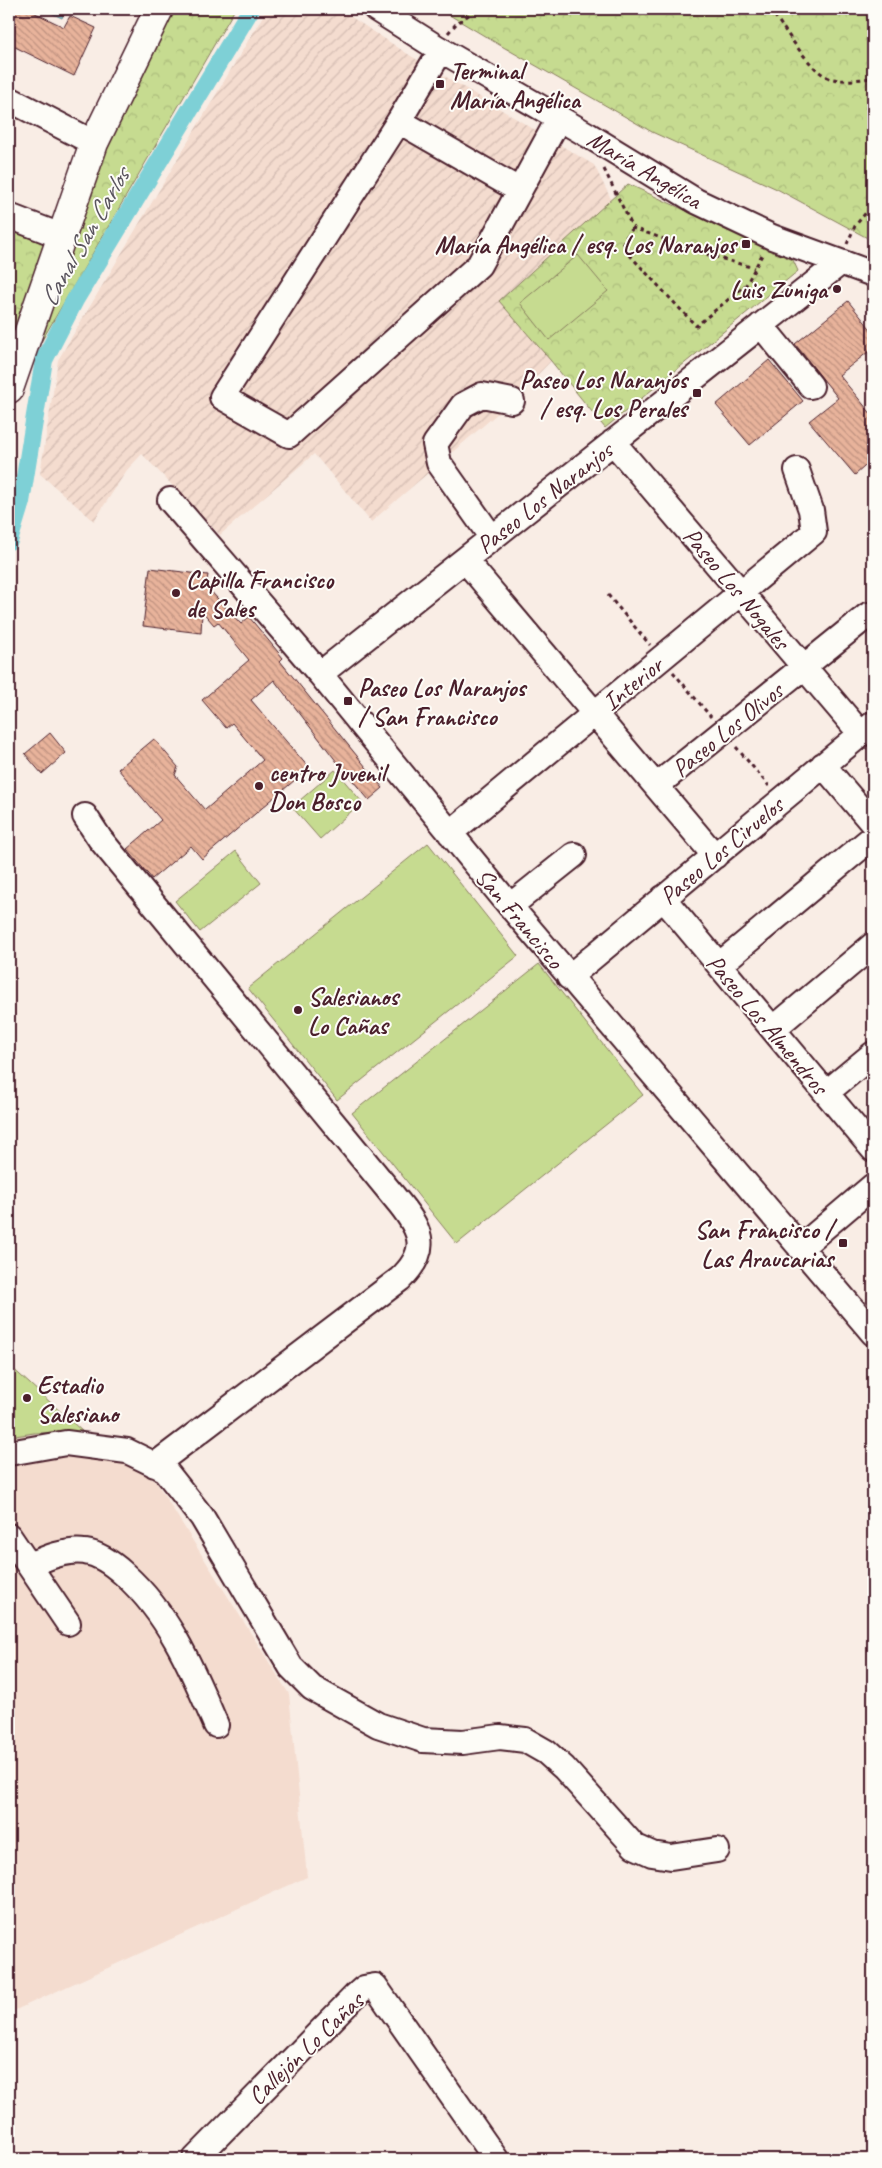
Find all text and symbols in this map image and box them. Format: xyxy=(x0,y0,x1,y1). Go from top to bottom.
place label: Terminal María Angélica xyxy=(450,55,582,116)
marker: Terminal María Angélica xyxy=(434,78,446,90)
street label: María Angélica xyxy=(581,123,709,218)
water label: Canal San Carlos xyxy=(32,159,139,312)
place label: María Angélica / esq. Los Naranjos xyxy=(435,229,738,261)
marker: María Angélica / esq. Los Naranjos xyxy=(740,238,752,250)
place label: Luis Zuniga xyxy=(730,274,829,306)
marker: Luis Zuniga xyxy=(831,283,843,295)
place label: Paseo Los Naranjos / esq. Los Perales xyxy=(520,364,689,425)
marker: Paseo Los Naranjos / esq. Los Perales xyxy=(691,387,703,399)
street label: Paseo Los Naranjos xyxy=(470,433,621,561)
street label: Paseo Los Nogales xyxy=(676,521,798,658)
place label: Capilla Francisco de Sales xyxy=(186,564,335,625)
marker: Capilla Francisco de Sales xyxy=(170,587,182,599)
street label: Interior xyxy=(596,648,672,718)
place label: Paseo Los Naranjos / San Francisco xyxy=(358,672,528,733)
street label: Paseo Los Olivos xyxy=(665,674,792,784)
marker: Paseo Los Naranjos / San Francisco xyxy=(342,695,354,707)
place label: centro Juvenil Don Bosco xyxy=(269,757,389,818)
marker: centro Juvenil Don Bosco xyxy=(253,780,265,792)
street label: Paseo Los Ciruelos xyxy=(653,788,792,912)
street label: San Francisco xyxy=(468,862,571,976)
street label: Paseo Los Almendros xyxy=(699,948,837,1103)
place label: Salesianos Lo Cañas xyxy=(308,981,400,1042)
marker: Salesianos Lo Cañas xyxy=(292,1004,304,1016)
place label: San Francisco / Las Araucarias xyxy=(694,1214,838,1275)
marker: San Francisco / Las Araucarias xyxy=(837,1237,849,1249)
place label: Estadio Salesiano xyxy=(37,1369,121,1430)
marker: Estadio Salesiano xyxy=(21,1392,33,1404)
street label: Callejón Lo Cañas xyxy=(241,1984,372,2112)

